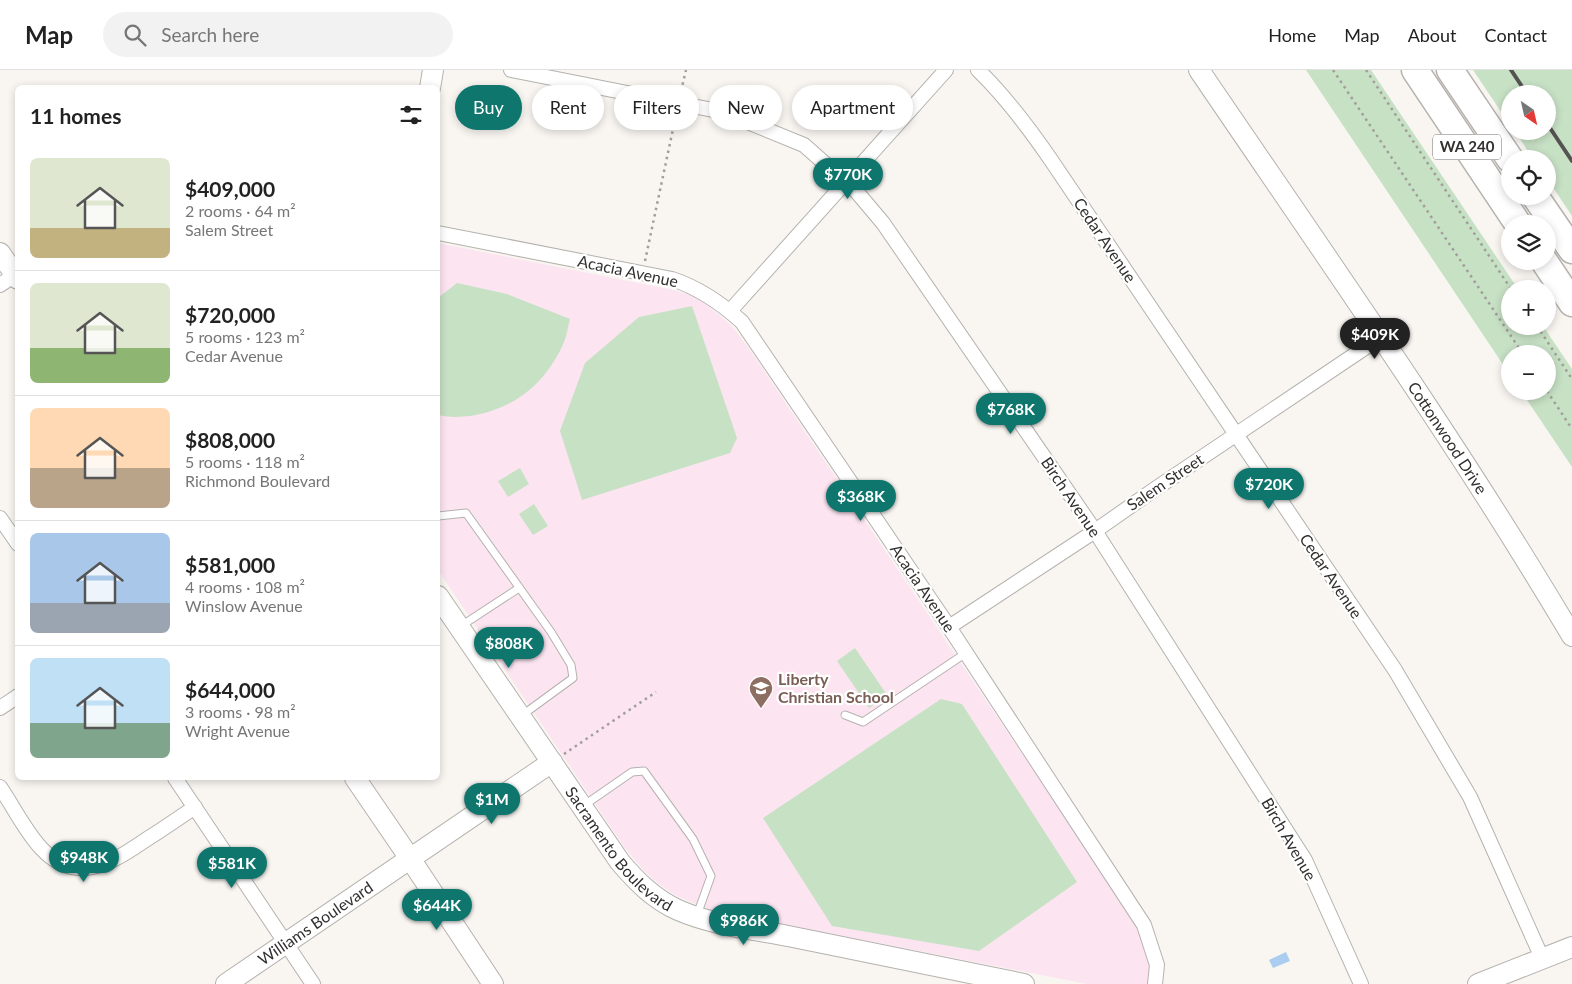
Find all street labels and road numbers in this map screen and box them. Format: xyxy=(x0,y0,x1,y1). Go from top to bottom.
road number: WA 240 xyxy=(1433,134,1501,160)
street label: Cedar Avenue xyxy=(1070,194,1141,286)
street label: Acacia Avenue xyxy=(576,251,680,290)
street label: Cottonwood Drive xyxy=(1405,378,1492,497)
street label: Salem Street xyxy=(1123,449,1207,514)
street label: Birch Avenue xyxy=(1038,453,1105,540)
street label: Cedar Avenue xyxy=(1296,530,1367,622)
street label: Acacia Avenue xyxy=(887,540,960,635)
street label: Sacramento Boulevard xyxy=(562,783,676,915)
street label: Birch Avenue xyxy=(1258,794,1321,884)
street label: Williams Boulevard xyxy=(254,877,376,969)

